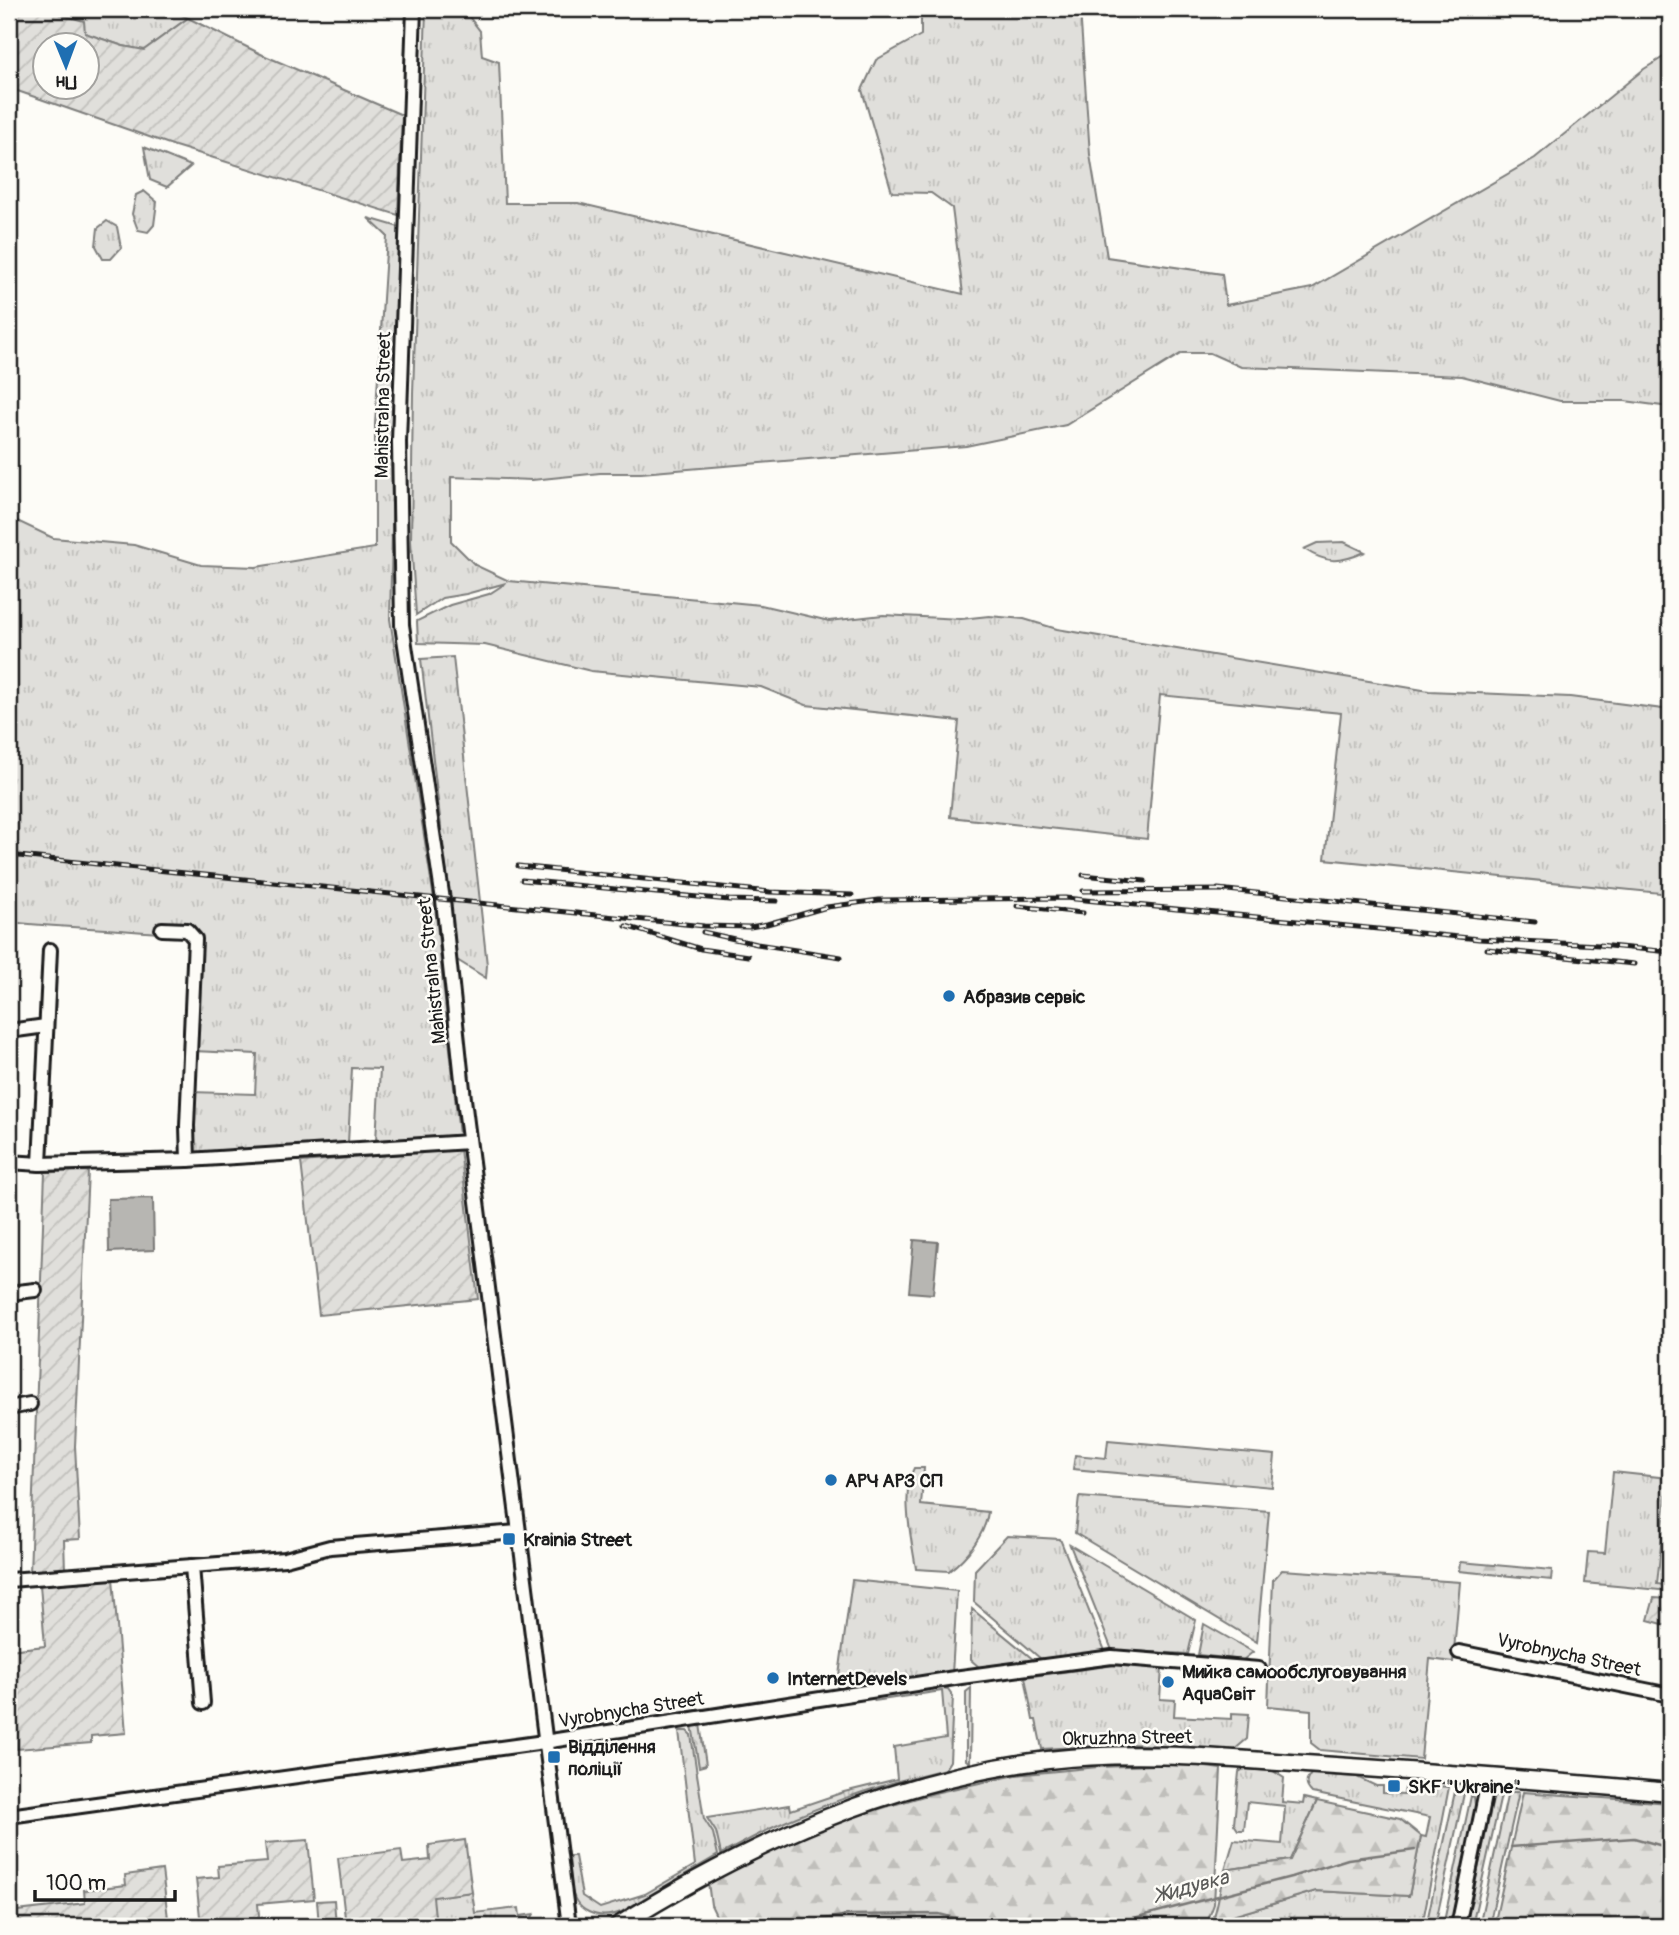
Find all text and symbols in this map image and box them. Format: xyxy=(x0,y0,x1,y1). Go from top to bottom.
north arrow xyxy=(32,32,102,102)
text: Пн xyxy=(56,70,77,94)
street label: Mahistralna Street xyxy=(370,331,396,478)
street label: Mahistralna Street xyxy=(412,896,452,1045)
place label: Абразив сервіс xyxy=(963,985,1086,1009)
marker: Абразив сервіс xyxy=(941,988,957,1004)
place label: АРЧ АРЗ СП xyxy=(845,1469,943,1493)
marker: АРЧ АРЗ СП xyxy=(823,1472,839,1488)
place label: Krainia Street xyxy=(523,1528,633,1552)
marker: Krainia Street xyxy=(501,1531,517,1547)
street label: Vyrobnycha Street xyxy=(1494,1628,1643,1682)
place label: Мийка самообслуговування AquaСвіт xyxy=(1182,1660,1406,1706)
place label: InternetDevels xyxy=(787,1667,907,1691)
marker: InternetDevels xyxy=(765,1670,781,1686)
marker: Мийка самообслуговування AquaСвіт xyxy=(1160,1674,1176,1690)
street label: Vyrobnycha Street xyxy=(557,1687,706,1733)
street label: Okruzhna Street xyxy=(1062,1725,1193,1751)
place label: Відділення поліції xyxy=(568,1735,656,1781)
marker: Відділення поліції xyxy=(546,1749,562,1765)
place label: SKF "Ukraine" xyxy=(1408,1775,1521,1799)
marker: SKF "Ukraine" xyxy=(1386,1778,1402,1794)
scale bar xyxy=(35,1858,175,1902)
water label: Жидувка xyxy=(1150,1863,1233,1910)
text: 100 m xyxy=(46,1870,106,1897)

